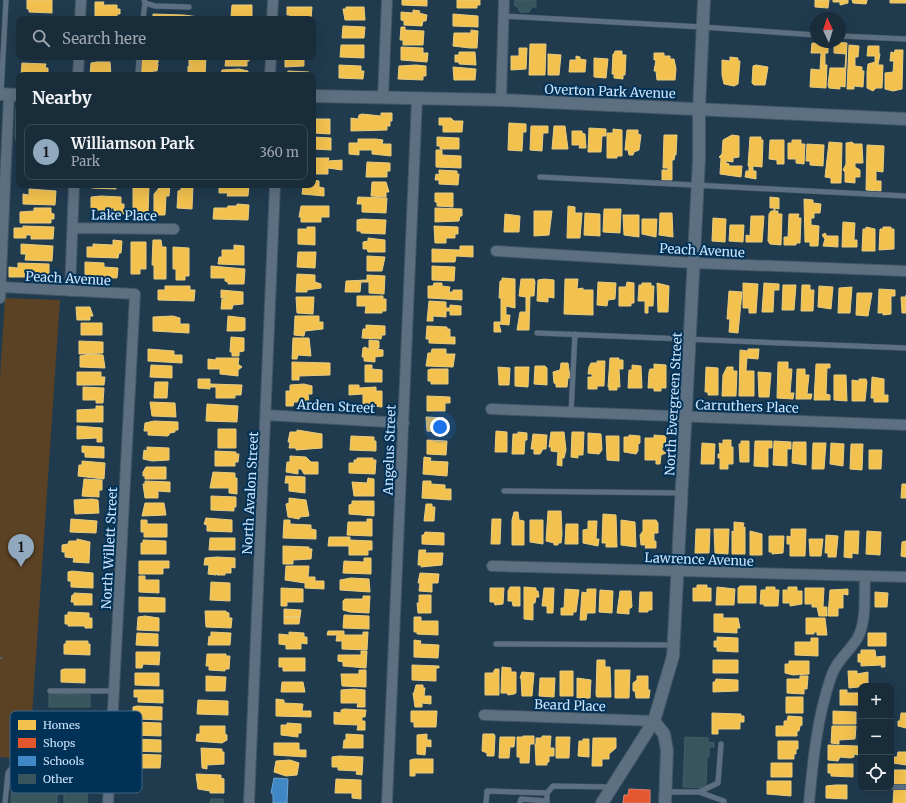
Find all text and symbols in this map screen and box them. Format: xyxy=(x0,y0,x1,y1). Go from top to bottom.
north arrow xyxy=(810,12,846,48)
search box xyxy=(16,16,316,60)
icon: search xyxy=(30,27,52,49)
text: Search here xyxy=(62,29,146,48)
street label: Overton Park Avenue xyxy=(544,81,676,102)
text: Nearby xyxy=(32,87,92,109)
text: Williamson Park xyxy=(71,134,194,153)
text: 1 xyxy=(43,144,49,161)
text: 360 m xyxy=(260,144,299,161)
text: Park xyxy=(71,153,100,170)
street label: Lake Place xyxy=(91,206,157,225)
street label: Peach Avenue xyxy=(659,240,745,261)
street label: Peach Avenue xyxy=(25,268,111,289)
street label: North Evergreen Street xyxy=(661,332,686,476)
street label: Arden Street xyxy=(295,396,375,417)
street label: Carruthers Place xyxy=(695,396,799,417)
street label: Angelus Street xyxy=(379,404,400,497)
your location xyxy=(430,417,450,437)
street label: North Avalon Street xyxy=(239,431,262,555)
street label: North Willett Street xyxy=(98,486,121,610)
pin: 1 xyxy=(8,534,34,567)
street label: Lawrence Avenue xyxy=(644,549,754,570)
map controls xyxy=(858,683,894,791)
button: + xyxy=(858,683,894,719)
street label: Beard Place xyxy=(534,696,606,715)
legend xyxy=(10,711,142,793)
text: Homes xyxy=(43,718,80,732)
button: − xyxy=(858,719,894,755)
text: Shops xyxy=(43,736,75,750)
text: Schools xyxy=(43,754,84,768)
button: locate xyxy=(858,755,894,791)
text: Other xyxy=(43,772,73,786)

